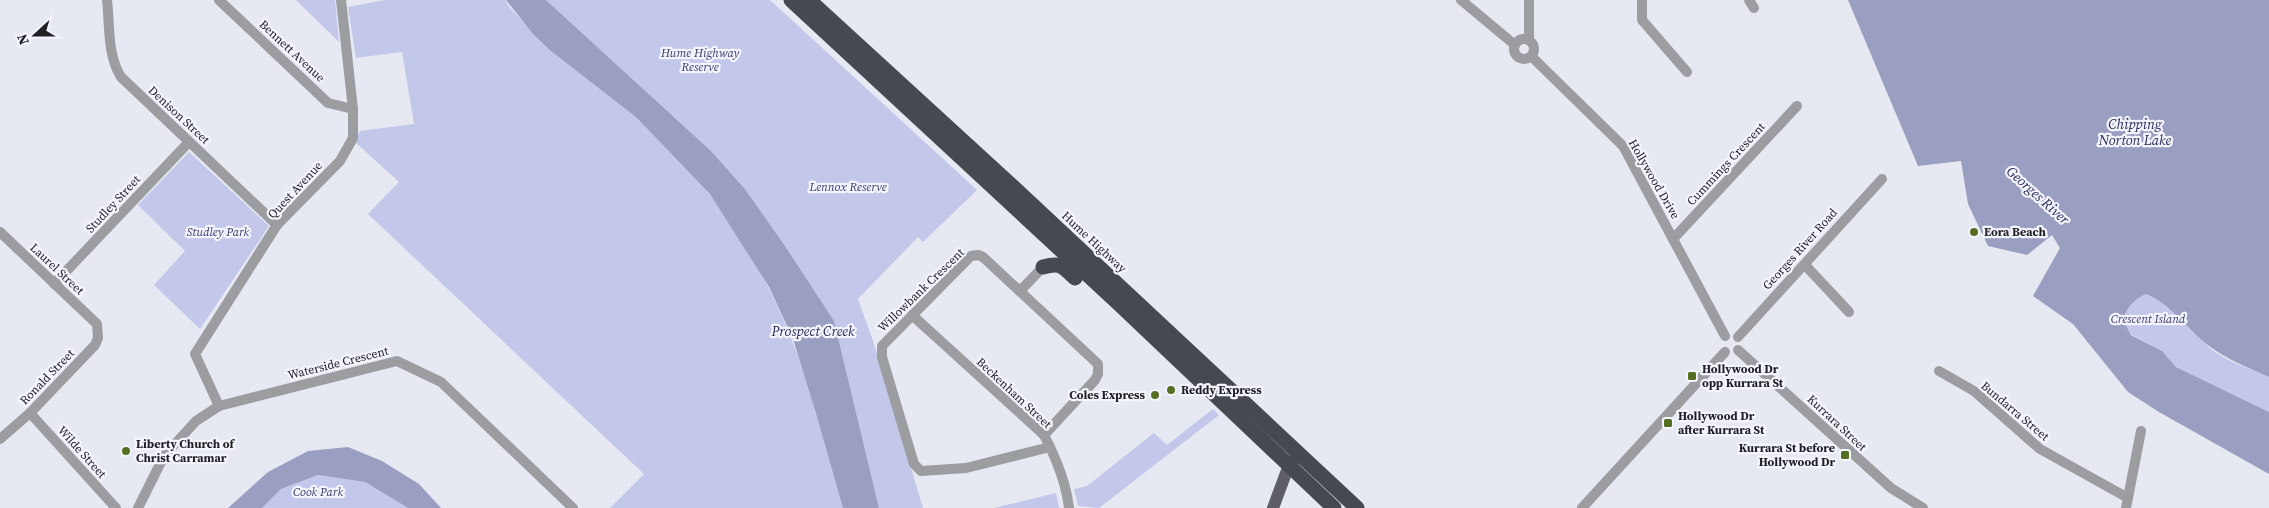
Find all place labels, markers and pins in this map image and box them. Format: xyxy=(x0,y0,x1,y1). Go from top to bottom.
place label: Eora Beach xyxy=(1984,224,2046,240)
marker: Eora Beach xyxy=(1968,226,1980,238)
place label: Hollywood Dr opp Kurrara St xyxy=(1702,361,1784,391)
marker: Hollywood Dr opp Kurrara St xyxy=(1686,370,1698,382)
place label: Reddy Express xyxy=(1181,382,1262,398)
marker: Reddy Express xyxy=(1165,384,1177,396)
place label: Coles Express xyxy=(1069,387,1146,403)
marker: Coles Express xyxy=(1149,389,1161,401)
place label: Hollywood Dr after Kurrara St xyxy=(1678,408,1765,438)
marker: Hollywood Dr after Kurrara St xyxy=(1662,417,1674,429)
place label: Liberty Church of Christ Carramar xyxy=(136,436,235,466)
place label: Kurrara St before Hollywood Dr xyxy=(1739,440,1835,470)
marker: Liberty Church of Christ Carramar xyxy=(120,445,132,457)
marker: Kurrara St before Hollywood Dr xyxy=(1839,449,1851,461)

